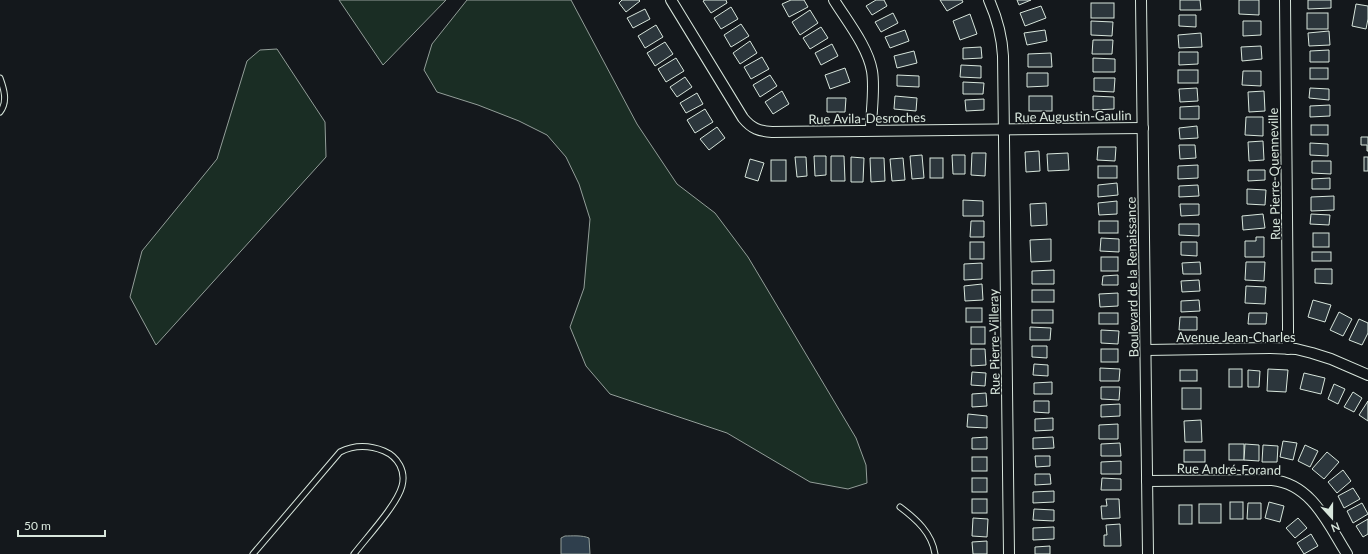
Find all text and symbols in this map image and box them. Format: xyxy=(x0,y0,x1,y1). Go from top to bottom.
street label: Rue Augustin-Gaulin xyxy=(1014,107,1132,125)
street label: Rue Pierre-Quenneville xyxy=(1265,108,1283,240)
street label: Rue Avila-Desroches xyxy=(808,109,926,127)
street label: Boulevard de la Renaissance xyxy=(1123,196,1141,357)
street label: Rue Pierre-Villeray xyxy=(985,289,1003,395)
street label: Avenue Jean-Charles xyxy=(1176,329,1296,345)
street label: Rue André-Forand xyxy=(1177,460,1281,478)
north arrow xyxy=(1312,498,1352,538)
scale bar xyxy=(18,512,105,538)
text: 50 m xyxy=(24,518,51,533)
text: N xyxy=(1329,520,1342,535)

